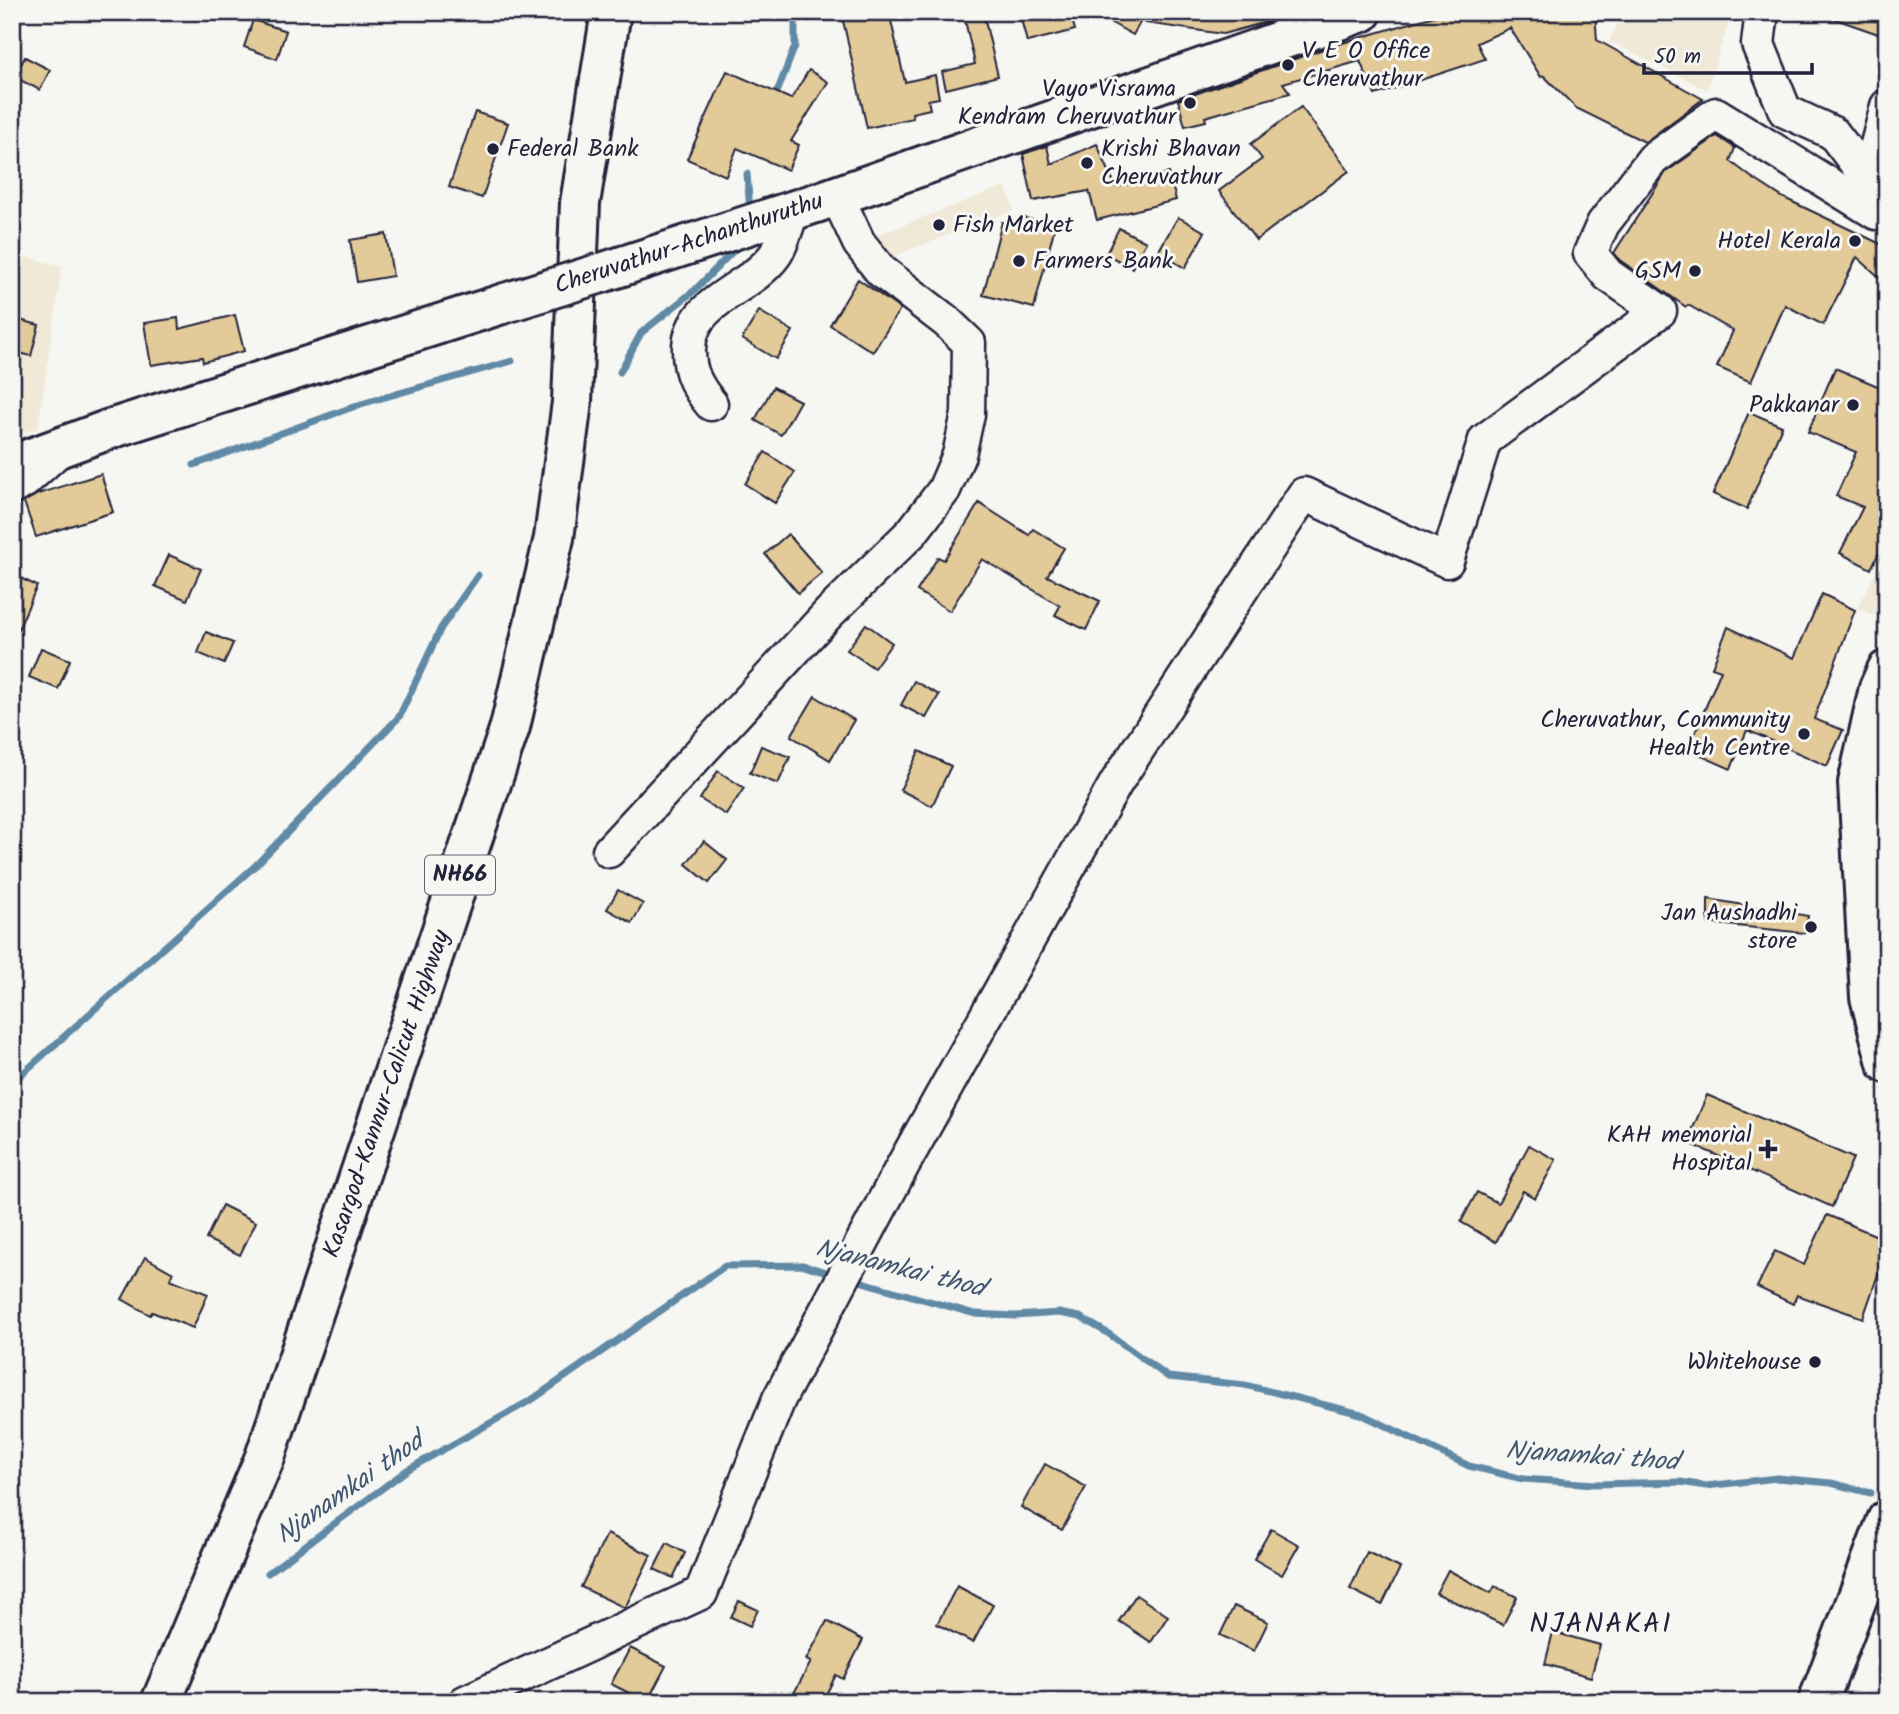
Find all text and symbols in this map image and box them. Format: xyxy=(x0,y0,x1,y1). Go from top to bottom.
place label: V E O Office Cheruvathur xyxy=(1302,32,1430,99)
scale bar xyxy=(1644,32,1812,76)
text: 50 m xyxy=(1654,41,1701,74)
marker: V E O Office Cheruvathur xyxy=(1280,57,1296,73)
place label: Vayo Visrama Kendram Cheruvathur xyxy=(958,70,1178,137)
marker: Vayo Visrama Kendram Cheruvathur xyxy=(1182,95,1198,111)
place label: Federal Bank xyxy=(507,130,639,169)
place label: Krishi Bhavan Cheruvathur xyxy=(1101,130,1241,197)
marker: Federal Bank xyxy=(485,141,501,157)
marker: Krishi Bhavan Cheruvathur xyxy=(1079,155,1095,171)
street label: Cheruvathur-Achanthuruthu xyxy=(550,182,829,306)
place label: Fish Market xyxy=(953,206,1074,245)
marker: Fish Market xyxy=(931,217,947,233)
place label: Hotel Kerala xyxy=(1717,222,1841,261)
marker: Hotel Kerala xyxy=(1847,233,1863,249)
place label: Farmers Bank xyxy=(1033,242,1174,281)
place label: GSM xyxy=(1635,252,1681,291)
marker: Farmers Bank xyxy=(1011,253,1027,269)
marker: GSM xyxy=(1687,263,1703,279)
place label: Pakkanar xyxy=(1749,386,1841,425)
marker: Pakkanar xyxy=(1845,397,1861,413)
place label: Cheruvathur, Community Health Centre xyxy=(1540,701,1791,768)
marker: Cheruvathur, Community Health Centre xyxy=(1796,726,1812,742)
road number: NH66 xyxy=(425,856,495,894)
place label: Jan Aushadhi store xyxy=(1661,894,1798,961)
marker: Jan Aushadhi store xyxy=(1803,919,1819,935)
street label: Kasargod-Kannur-Calicut Highway xyxy=(312,924,462,1263)
place label: KAH memorial Hospital xyxy=(1607,1116,1752,1183)
marker: KAH memorial Hospital xyxy=(1758,1139,1778,1159)
water label: Njanamkai thod xyxy=(811,1228,995,1312)
place label: Whitehouse xyxy=(1687,1343,1801,1382)
marker: Whitehouse xyxy=(1807,1354,1823,1370)
water label: Njanamkai thod xyxy=(267,1419,438,1556)
water label: Njanamkai thod xyxy=(1504,1430,1686,1484)
district label: NJANAKAI xyxy=(1529,1602,1673,1647)

